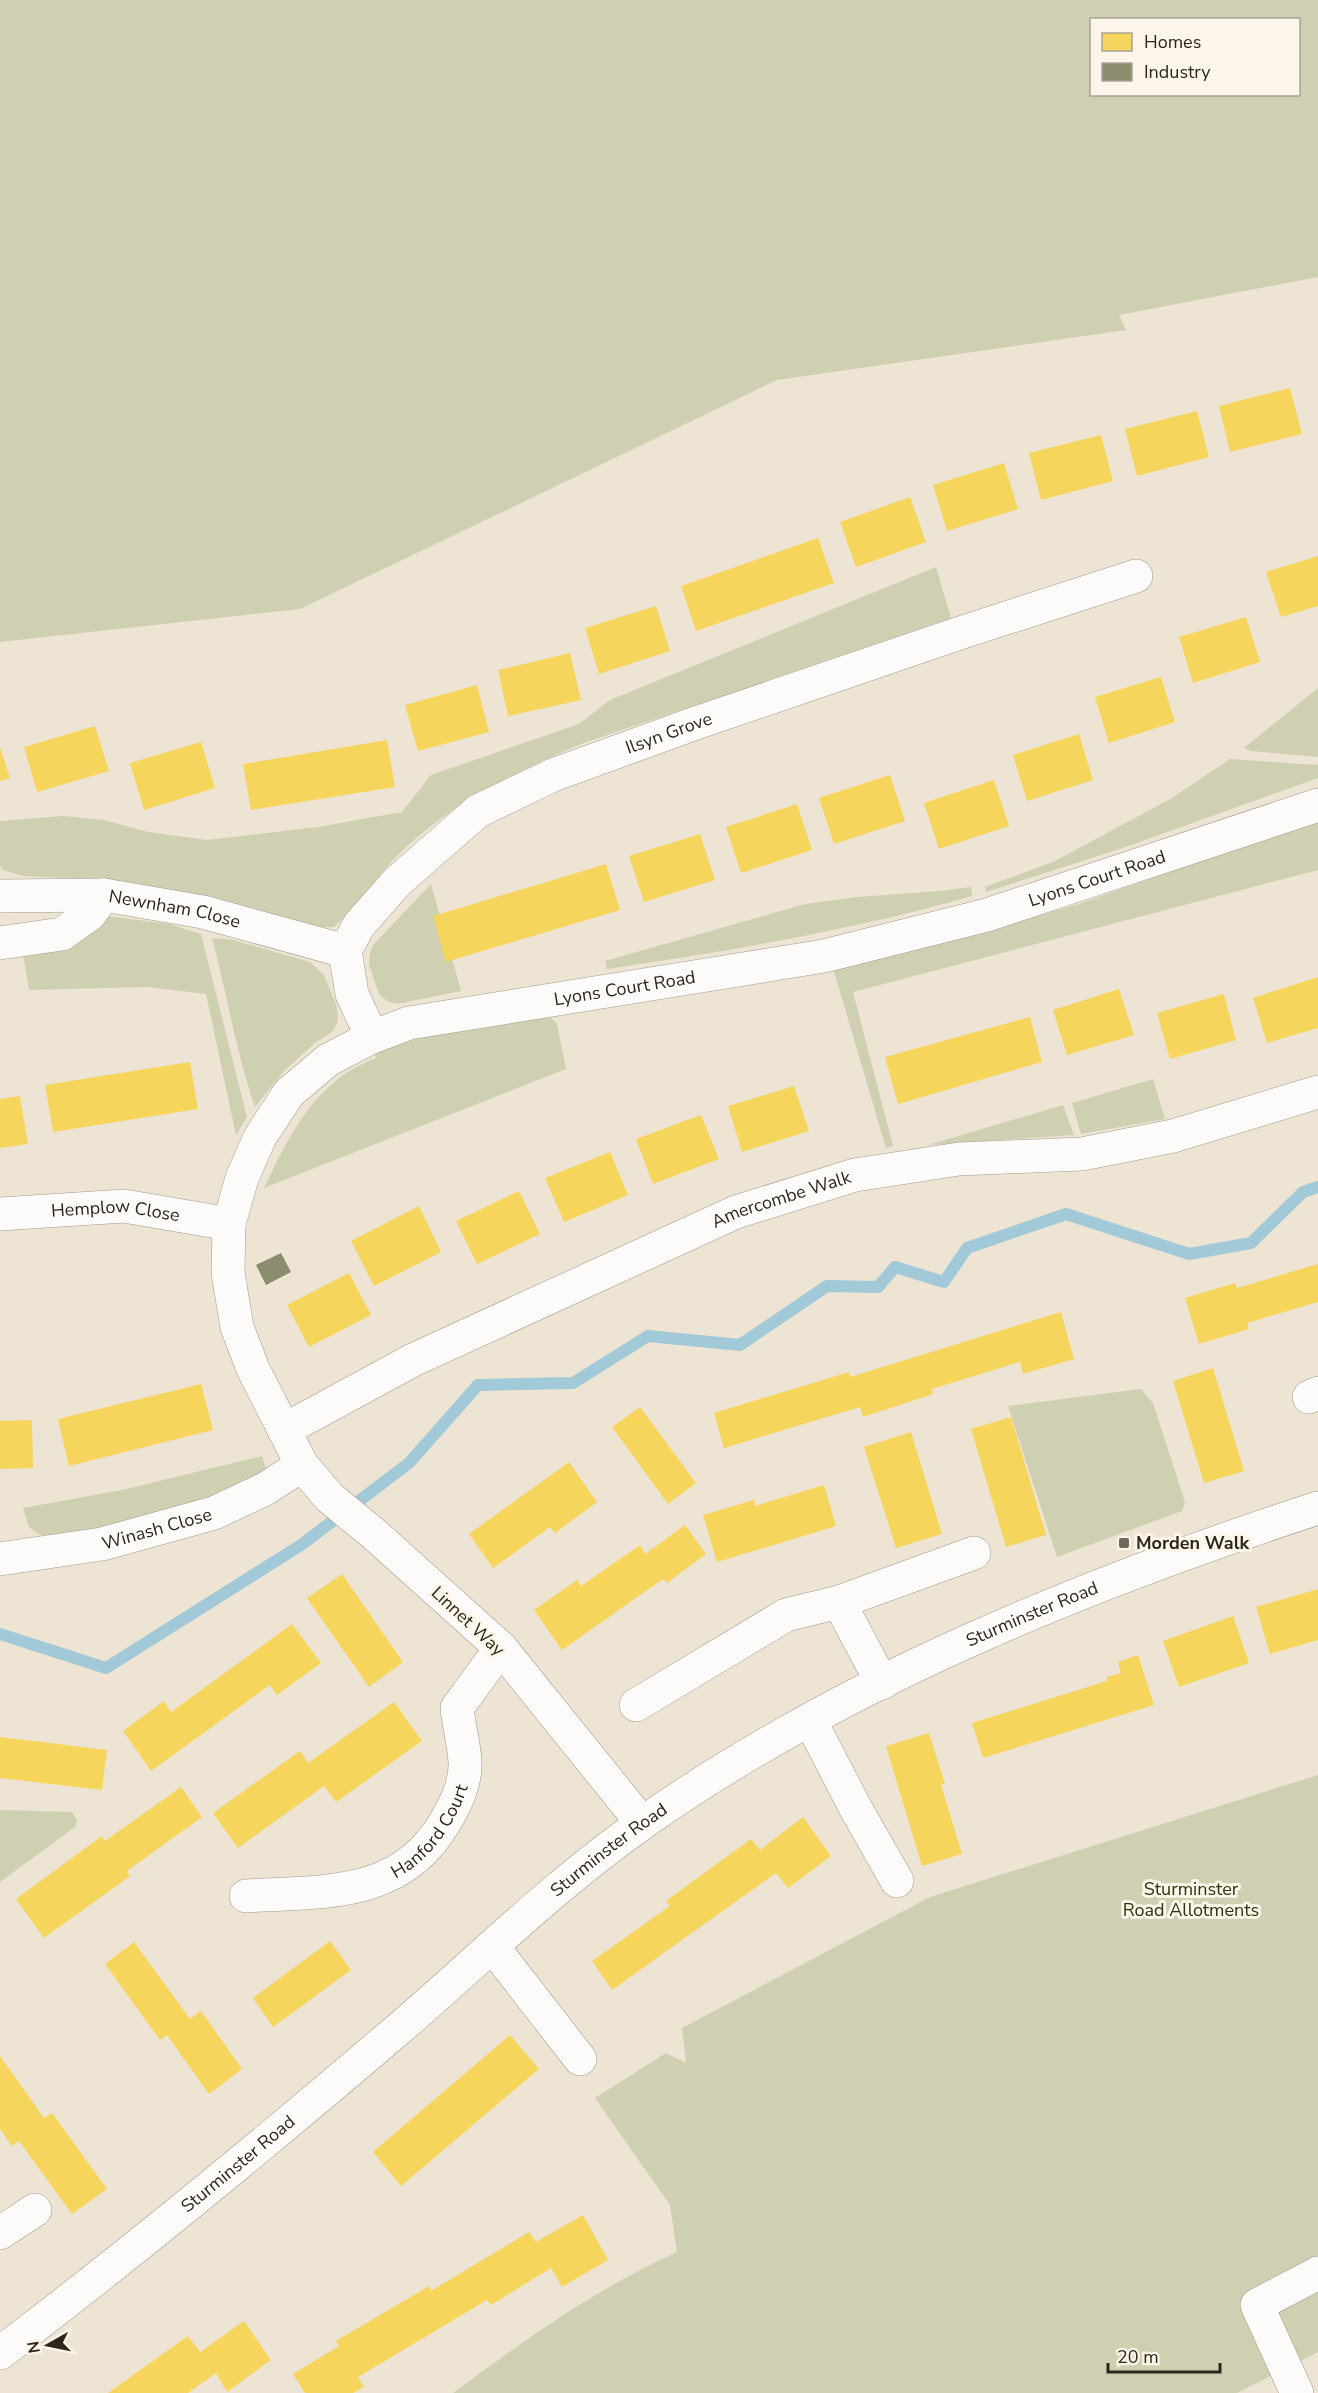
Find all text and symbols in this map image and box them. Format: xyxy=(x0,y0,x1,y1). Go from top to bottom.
legend xyxy=(1090,18,1300,96)
text: Homes xyxy=(1144,30,1201,54)
text: Industry xyxy=(1144,60,1211,84)
street label: Ilsyn Grove xyxy=(622,706,715,760)
street label: Lyons Court Road xyxy=(1025,844,1169,912)
street label: Newnham Close xyxy=(107,884,243,934)
street label: Lyons Court Road xyxy=(552,965,697,1011)
street label: Amercombe Walk xyxy=(708,1165,855,1234)
street label: Hemplow Close xyxy=(50,1194,182,1227)
street label: Winash Close xyxy=(99,1502,214,1555)
place label: Morden Walk xyxy=(1136,1531,1249,1555)
marker: Morden Walk xyxy=(1117,1536,1131,1550)
street label: Sturminster Road xyxy=(962,1576,1101,1652)
street label: Linnet Way xyxy=(426,1581,511,1662)
street label: Hanford Court xyxy=(386,1781,474,1884)
street label: Sturminster Road xyxy=(545,1798,672,1902)
park label: Sturminster Road Allotments xyxy=(1123,1877,1259,1922)
street label: Sturminster Road xyxy=(176,2110,300,2218)
north arrow xyxy=(18,2315,78,2375)
scale bar xyxy=(1108,2336,1220,2374)
text: N xyxy=(22,2340,46,2355)
text: 20 m xyxy=(1117,2345,1159,2369)

